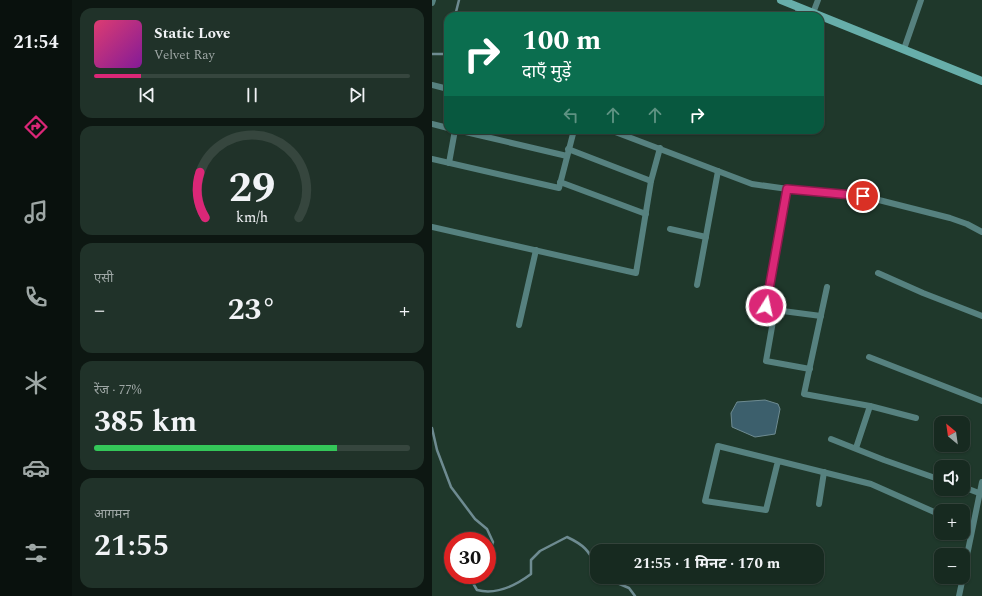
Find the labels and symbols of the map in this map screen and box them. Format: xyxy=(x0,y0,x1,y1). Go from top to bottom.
pin xyxy=(846,179,880,213)
position arrow xyxy=(745,285,787,327)
north arrow xyxy=(934,416,970,452)
speed limit sign: 30 xyxy=(444,532,496,584)

